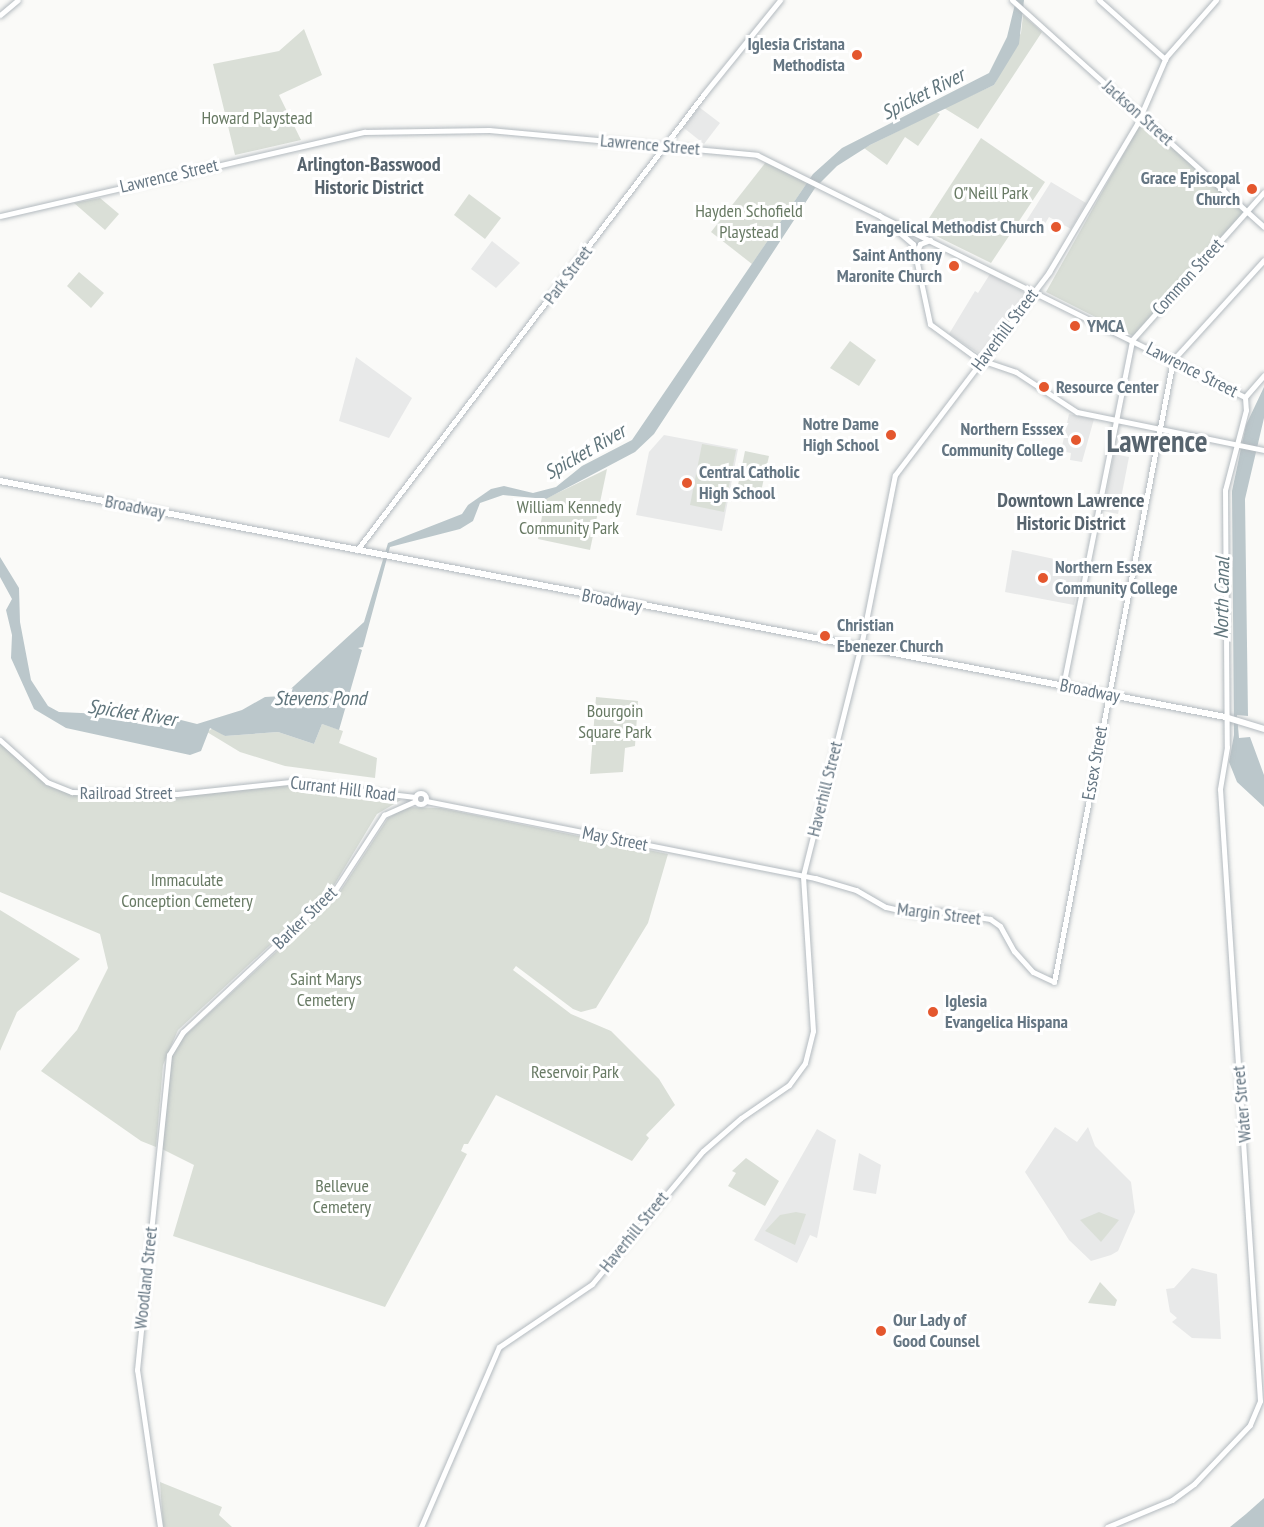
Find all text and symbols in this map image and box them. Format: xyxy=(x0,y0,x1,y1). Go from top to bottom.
place label: Iglesia Cristana Methodista xyxy=(747,34,845,76)
marker: Iglesia Cristana Methodista xyxy=(850,48,864,62)
water label: Spicket River xyxy=(878,63,968,125)
street label: Jackson Street xyxy=(1098,76,1178,150)
park label: Howard Playstead xyxy=(201,107,313,129)
street label: Lawrence Street xyxy=(599,130,701,160)
district label: Arlington-Basswood Historic District xyxy=(297,152,441,199)
street label: Lawrence Street xyxy=(118,154,220,198)
place label: Grace Episcopal Church xyxy=(1141,168,1240,210)
park label: O"Neill Park xyxy=(954,182,1028,204)
marker: Grace Episcopal Church xyxy=(1245,182,1259,196)
park label: Hayden Schofield Playstead xyxy=(695,201,803,244)
place label: Evangelical Methodist Church xyxy=(855,216,1044,238)
marker: Evangelical Methodist Church xyxy=(1049,220,1063,234)
street label: Common Street xyxy=(1148,234,1228,320)
street label: Park Street xyxy=(539,241,597,309)
place label: Saint Anthony Maronite Church xyxy=(837,245,942,288)
marker: Saint Anthony Maronite Church xyxy=(947,259,961,273)
street label: Haverhill Street xyxy=(967,285,1043,375)
place label: YMCA xyxy=(1087,315,1124,337)
marker: YMCA xyxy=(1068,319,1082,333)
street label: Lawrence Street xyxy=(1143,338,1241,402)
place label: Resource Center xyxy=(1056,376,1159,398)
marker: Resource Center xyxy=(1037,380,1051,394)
place label: Notre Dame High School xyxy=(803,414,879,456)
water label: Spicket River xyxy=(540,419,630,485)
place label: Northern Esssex Community College xyxy=(941,419,1064,462)
district label: Lawrence xyxy=(1106,423,1208,459)
marker: Notre Dame High School xyxy=(884,428,898,442)
marker: Northern Esssex Community College xyxy=(1069,433,1083,447)
place label: Central Catholic High School xyxy=(699,462,800,504)
marker: Central Catholic High School xyxy=(680,476,694,490)
district label: Downtown Lawrence Historic District xyxy=(997,488,1145,535)
street label: Broadway xyxy=(103,491,167,523)
park label: William Kennedy Community Park xyxy=(517,497,621,540)
place label: Northern Essex Community College xyxy=(1055,557,1178,600)
water label: North Canal xyxy=(1209,557,1235,639)
marker: Northern Essex Community College xyxy=(1036,571,1050,585)
street label: Broadway xyxy=(580,585,644,617)
place label: Christian Ebenezer Church xyxy=(837,615,944,658)
marker: Christian Ebenezer Church xyxy=(818,629,832,643)
street label: Broadway xyxy=(1058,675,1122,707)
water label: Stevens Pond xyxy=(274,686,366,710)
water label: Spicket River xyxy=(86,694,178,732)
park label: Bourgoin Square Park xyxy=(578,701,652,744)
street label: Essex Street xyxy=(1078,724,1112,802)
street label: Haverhill Street xyxy=(803,739,847,839)
street label: Currant Hill Road xyxy=(289,772,397,806)
street label: Railroad Street xyxy=(80,782,172,804)
street label: May Street xyxy=(580,822,650,856)
park label: Immaculate Conception Cemetery xyxy=(121,870,253,912)
street label: Barker Street xyxy=(268,882,342,954)
street label: Margin Street xyxy=(896,898,982,930)
park label: Saint Marys Cemetery xyxy=(290,969,362,1012)
place label: Iglesia Evangelica Hispana xyxy=(945,991,1068,1034)
marker: Iglesia Evangelica Hispana xyxy=(926,1005,940,1019)
park label: Reservoir Park xyxy=(531,1061,619,1083)
street label: Water Street xyxy=(1228,1065,1256,1143)
park label: Bellevue Cemetery xyxy=(313,1176,371,1218)
street label: Haverhill Street xyxy=(595,1187,673,1277)
street label: Woodland Street xyxy=(130,1226,162,1330)
place label: Our Lady of Good Counsel xyxy=(893,1310,980,1352)
marker: Our Lady of Good Counsel xyxy=(874,1324,888,1338)

